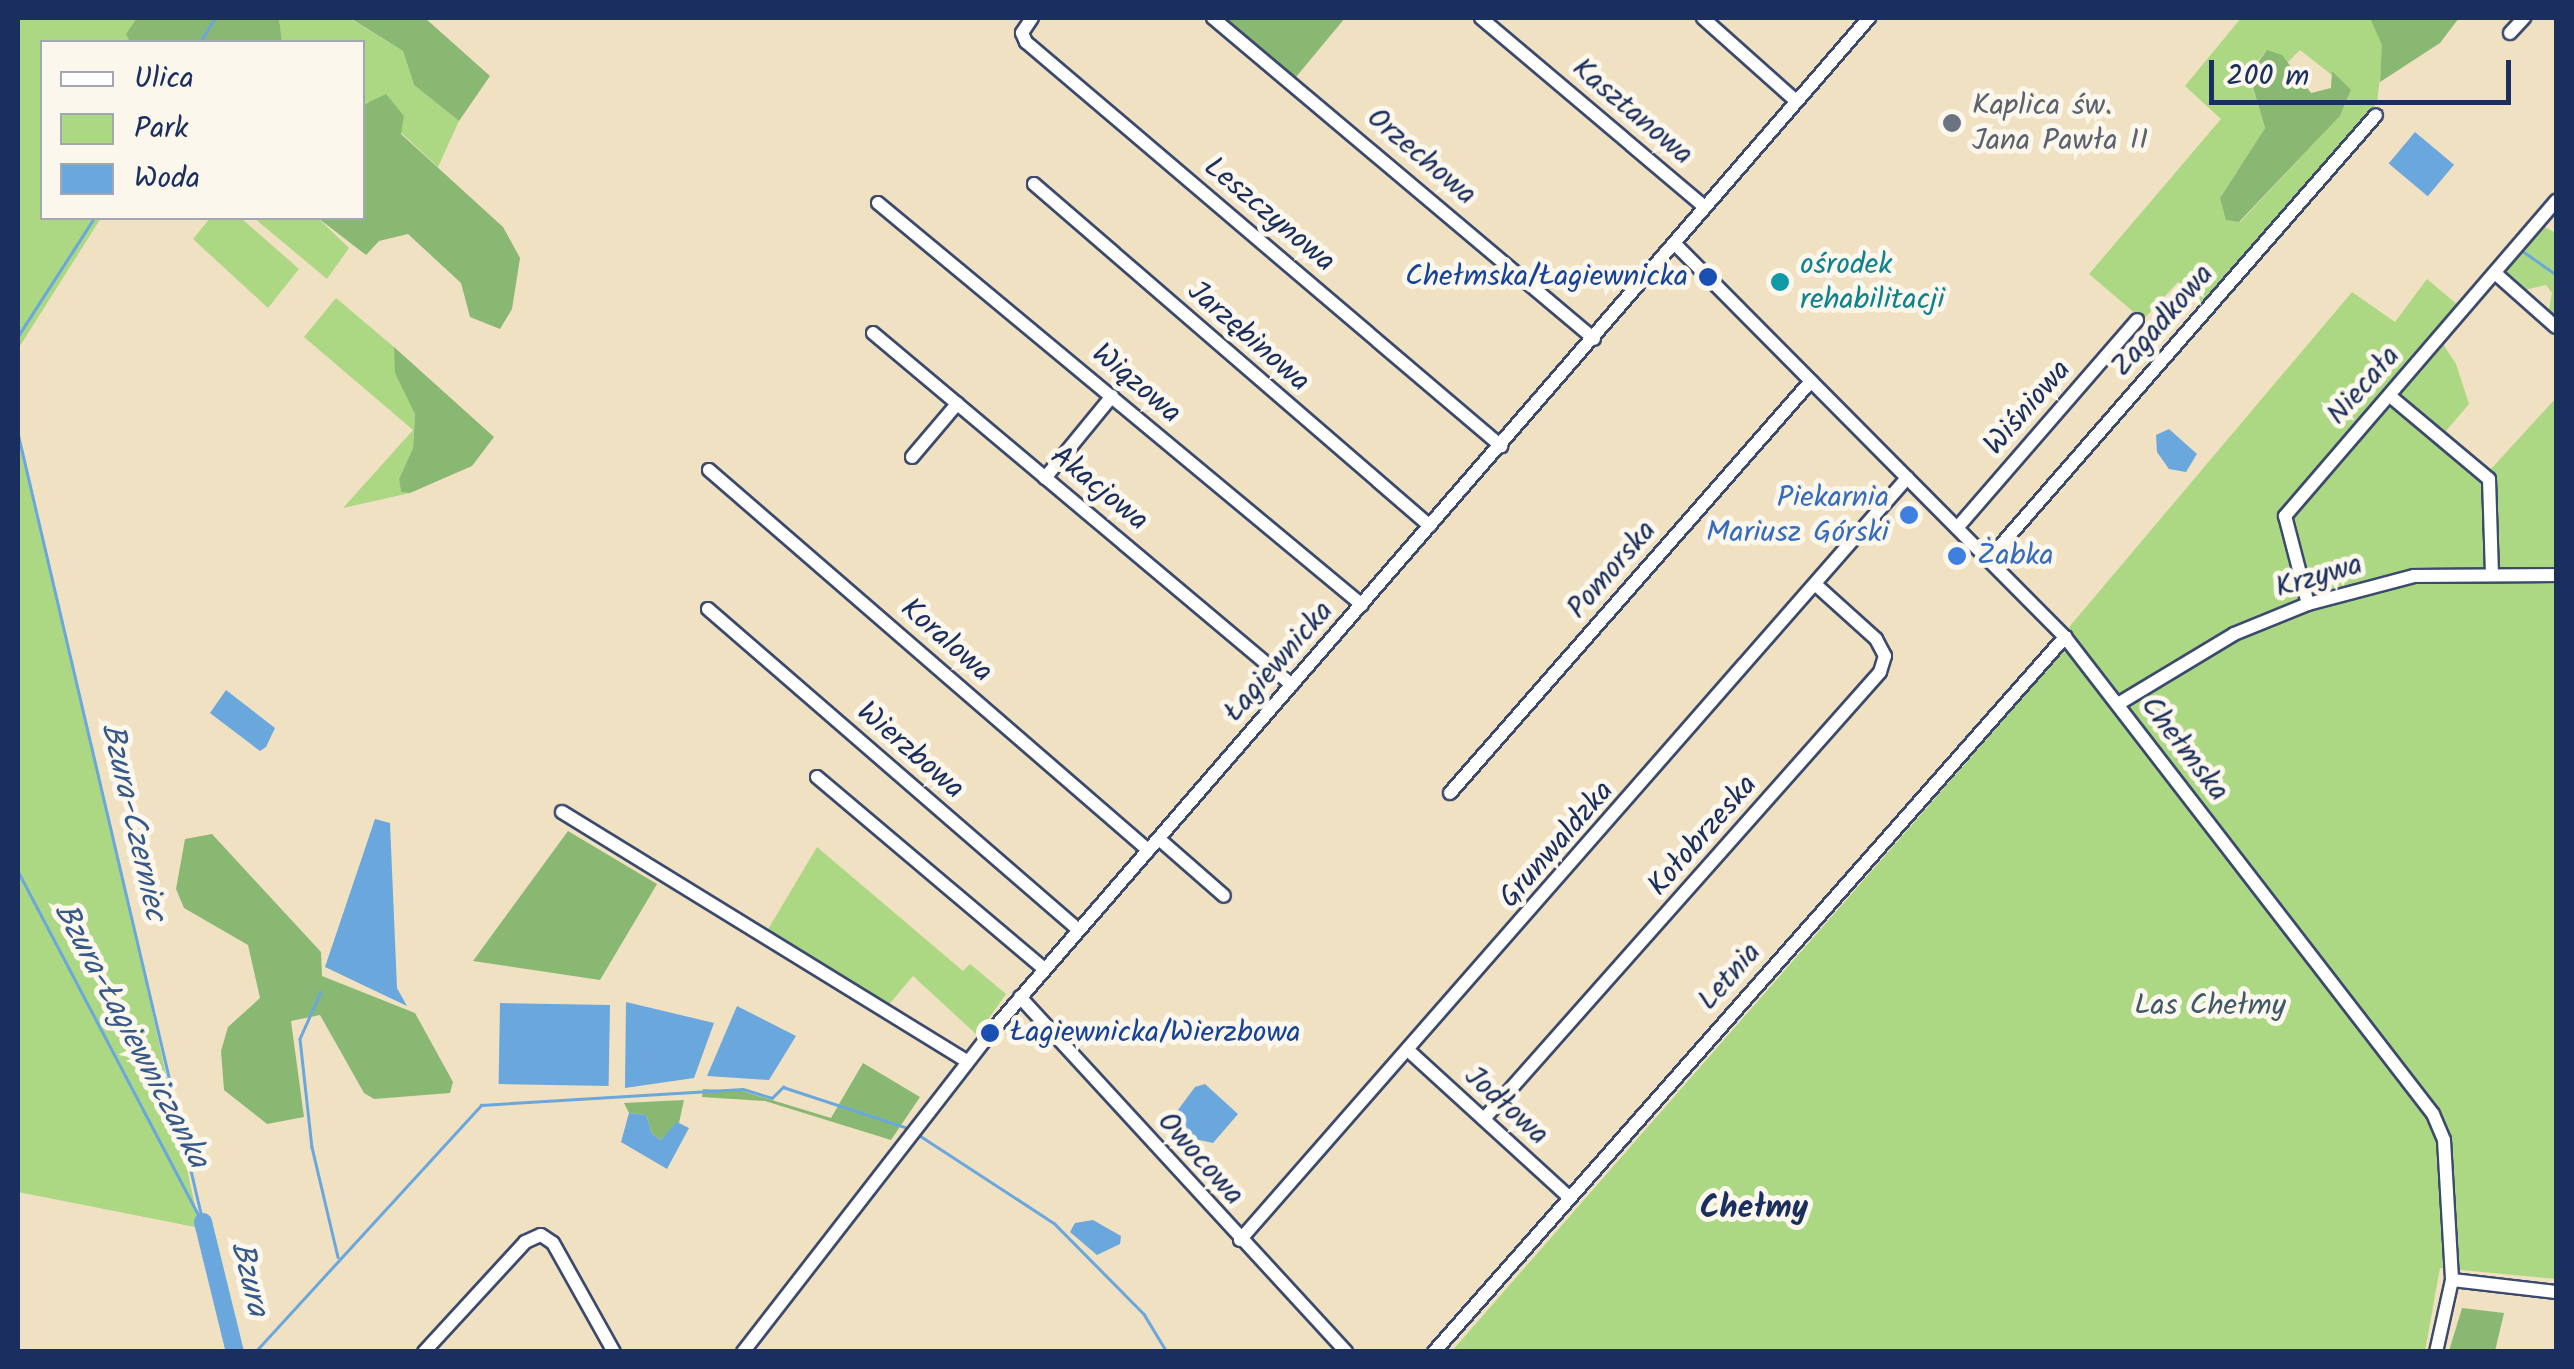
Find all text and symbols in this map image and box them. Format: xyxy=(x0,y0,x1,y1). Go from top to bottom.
legend xyxy=(40,40,365,220)
scale bar xyxy=(2214,40,2516,102)
street label: Kasztanowa xyxy=(1564,51,1700,173)
text: 200 m xyxy=(2226,53,2309,101)
text: Ulica xyxy=(134,55,194,103)
place label: Kaplica św. Jana Pawła II xyxy=(1972,88,2148,158)
street label: Orzechowa xyxy=(1359,101,1483,213)
text: Park xyxy=(134,105,188,153)
marker: Kaplica św. Jana Pawła II xyxy=(1941,112,1963,134)
street label: Leszczynowa xyxy=(1196,150,1342,280)
text: Woda xyxy=(134,155,200,203)
place label: ośrodek rehabilitacji xyxy=(1800,247,1945,318)
street label: Zagadkowa xyxy=(2104,257,2222,385)
place label: Chełmska/Łagiewnicka xyxy=(1405,259,1688,295)
marker: Chełmska/Łagiewnicka xyxy=(1697,266,1719,288)
marker: ośrodek rehabilitacji xyxy=(1769,271,1791,293)
street label: Jarzębinowa xyxy=(1179,274,1317,400)
street label: Wiązowa xyxy=(1084,336,1188,432)
street label: Niecała xyxy=(2320,339,2408,433)
street label: Wiśniowa xyxy=(1977,353,2079,463)
street label: Akacjowa xyxy=(1043,439,1155,539)
place label: Piekarnia Mariusz Górski xyxy=(1706,480,1889,550)
marker: Piekarnia Mariusz Górski xyxy=(1898,504,1920,526)
street label: Pomorska xyxy=(1560,514,1664,626)
place label: Żabka xyxy=(1977,538,2054,574)
marker: Żabka xyxy=(1946,545,1968,567)
street label: Krzywa xyxy=(2271,547,2367,607)
street label: Koralowa xyxy=(892,591,1000,691)
street label: Łagiewnicka xyxy=(1216,594,1342,730)
street label: Chełmska xyxy=(2132,689,2236,809)
street label: Wierzbowa xyxy=(849,694,971,808)
water label: Bzura-Czerniec xyxy=(91,719,173,925)
street label: Kołobrzeska xyxy=(1641,768,1765,904)
street label: Grunwaldzka xyxy=(1492,774,1622,916)
water label: Bzura-Łagiewniczanka xyxy=(44,897,216,1175)
street label: Letnia xyxy=(1691,935,1769,1019)
park label: Las Chełmy xyxy=(2134,988,2286,1024)
place label: Łagiewnicka/Wierzbowa xyxy=(1010,1015,1301,1051)
marker: Łagiewnicka/Wierzbowa xyxy=(979,1022,1001,1044)
street label: Jodłowa xyxy=(1456,1059,1556,1153)
street label: Owocowa xyxy=(1149,1105,1251,1213)
district label: Chełmy xyxy=(1700,1190,1808,1228)
water label: Bzura xyxy=(220,1238,276,1320)

